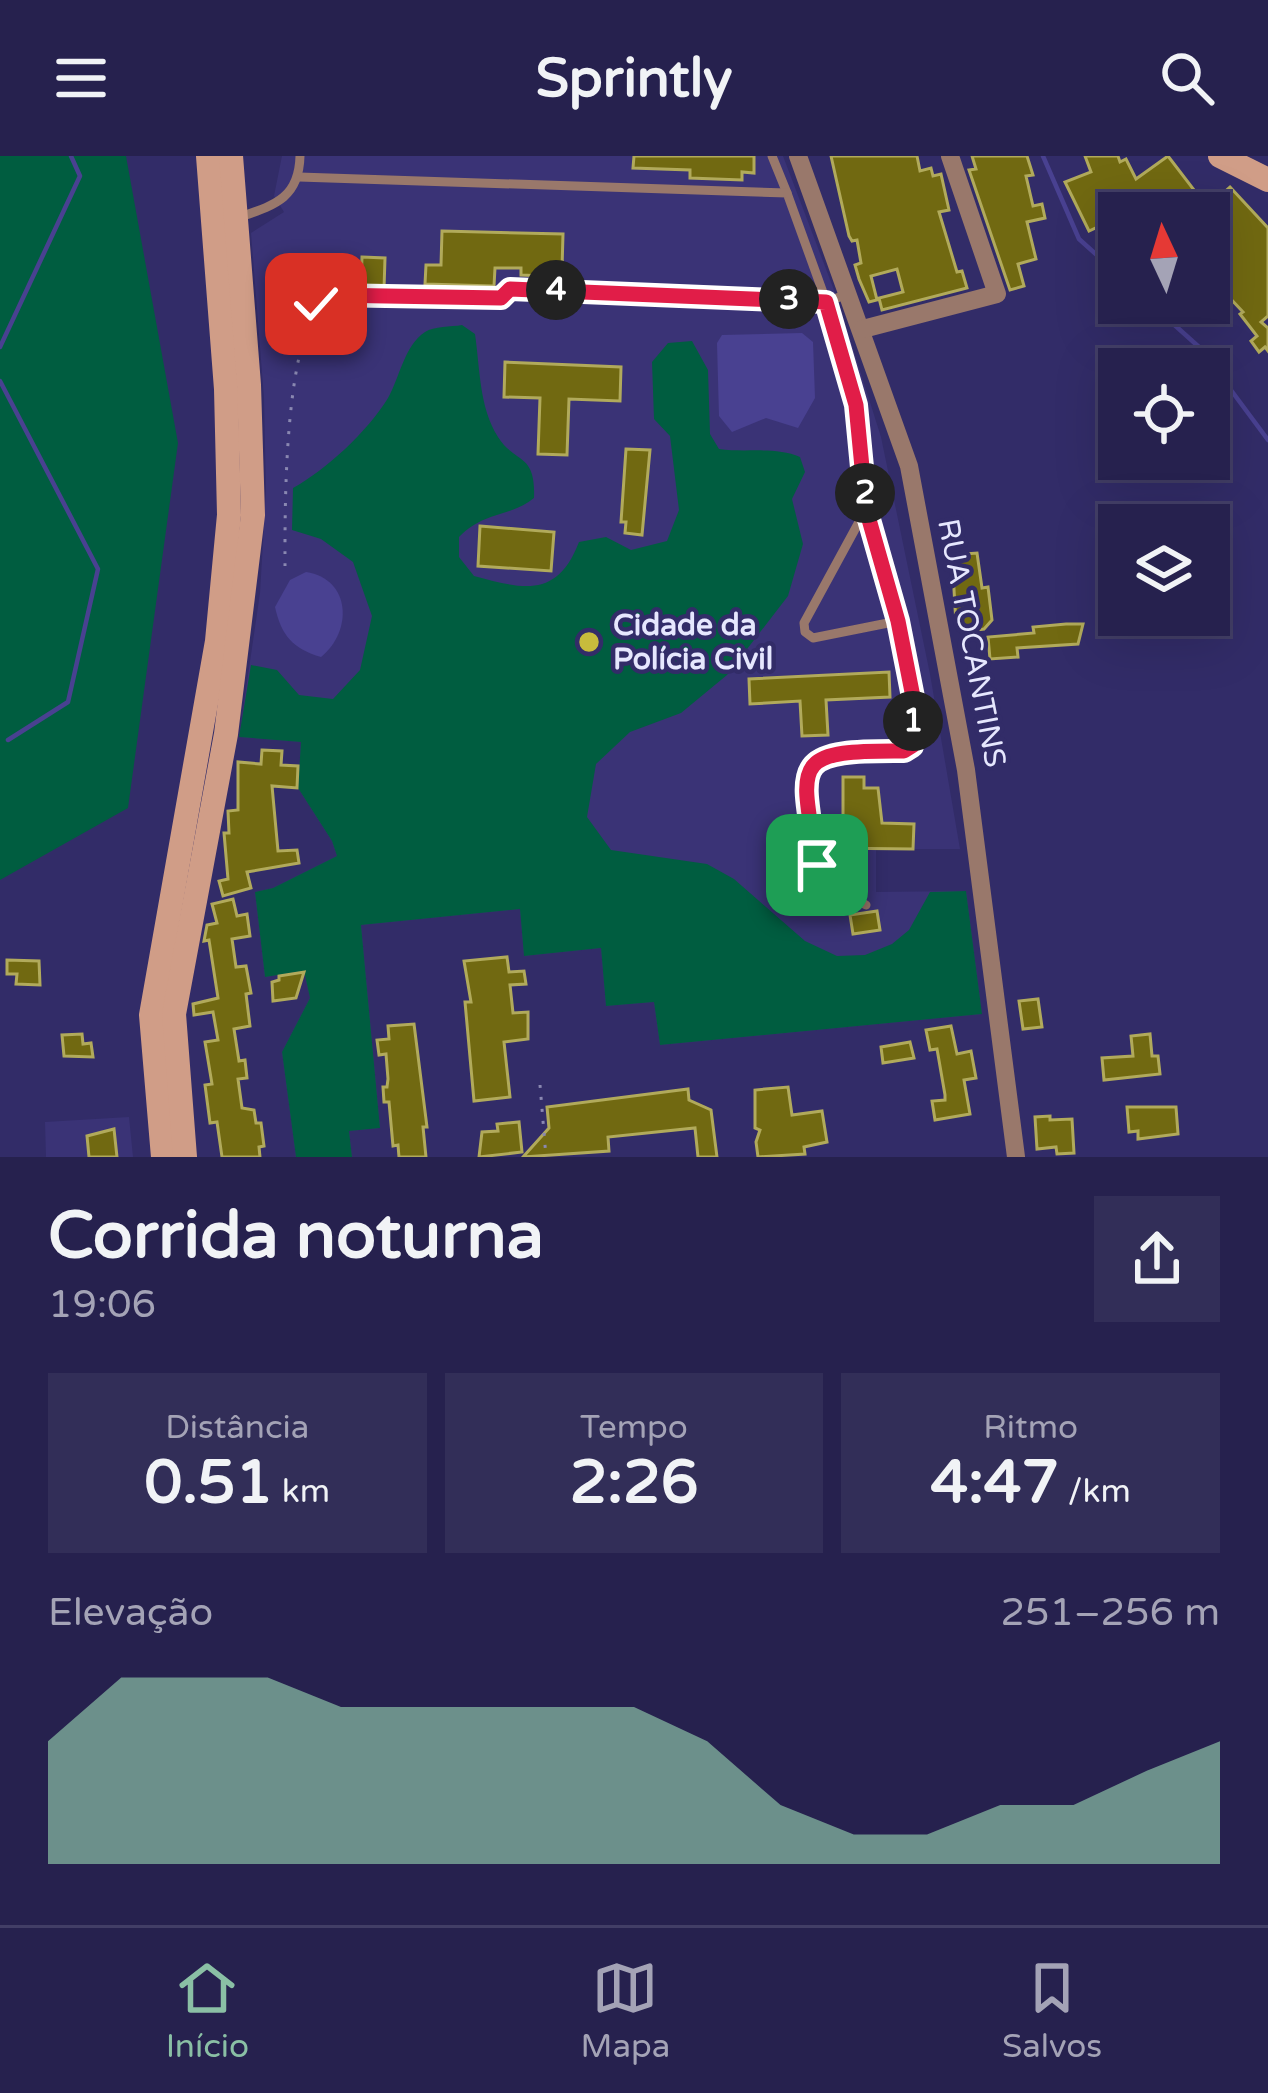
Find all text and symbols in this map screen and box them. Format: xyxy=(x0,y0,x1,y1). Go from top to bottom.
icon: menu xyxy=(48,45,114,111)
icon: search xyxy=(1154,45,1220,111)
text: Sprintly xyxy=(536,46,732,111)
north arrow xyxy=(1098,192,1230,324)
map controls xyxy=(1098,192,1230,636)
pin xyxy=(265,253,367,355)
pin: 4 xyxy=(526,260,586,320)
pin: 3 xyxy=(759,269,819,329)
text: 4 xyxy=(546,270,566,309)
icon: check xyxy=(283,271,349,337)
text: 3 xyxy=(779,279,799,318)
button: locate xyxy=(1098,348,1230,480)
pin: 2 xyxy=(835,463,895,523)
text: 2 xyxy=(855,473,875,512)
button: layers xyxy=(1098,504,1230,636)
street label: RUA TOCANTINS xyxy=(929,516,1014,770)
place label: Cidade da Polícia Civil xyxy=(613,607,773,678)
marker: Cidade da Polícia Civil xyxy=(576,629,602,655)
pin: 1 xyxy=(883,691,943,751)
text: 1 xyxy=(903,701,923,740)
pin xyxy=(766,814,868,916)
icon: arrive xyxy=(784,832,850,898)
text: Corrida noturna xyxy=(48,1196,544,1276)
button: share xyxy=(1094,1196,1220,1322)
text: 19:06 xyxy=(48,1281,156,1328)
text: Distância xyxy=(165,1408,309,1447)
text: Tempo xyxy=(580,1408,688,1447)
text: Ritmo xyxy=(983,1408,1078,1447)
text: 0.51 xyxy=(145,1447,273,1519)
text: 2:26 xyxy=(570,1447,698,1519)
text: 4:47 xyxy=(931,1447,1059,1519)
text: km xyxy=(273,1472,330,1511)
text: /km xyxy=(1059,1472,1131,1511)
text: Elevação xyxy=(48,1589,213,1636)
text: 251–256 m xyxy=(1000,1589,1220,1636)
tab: Início xyxy=(166,1955,249,2066)
tab: Mapa xyxy=(581,1955,670,2066)
tab: Salvos xyxy=(1002,1955,1102,2066)

